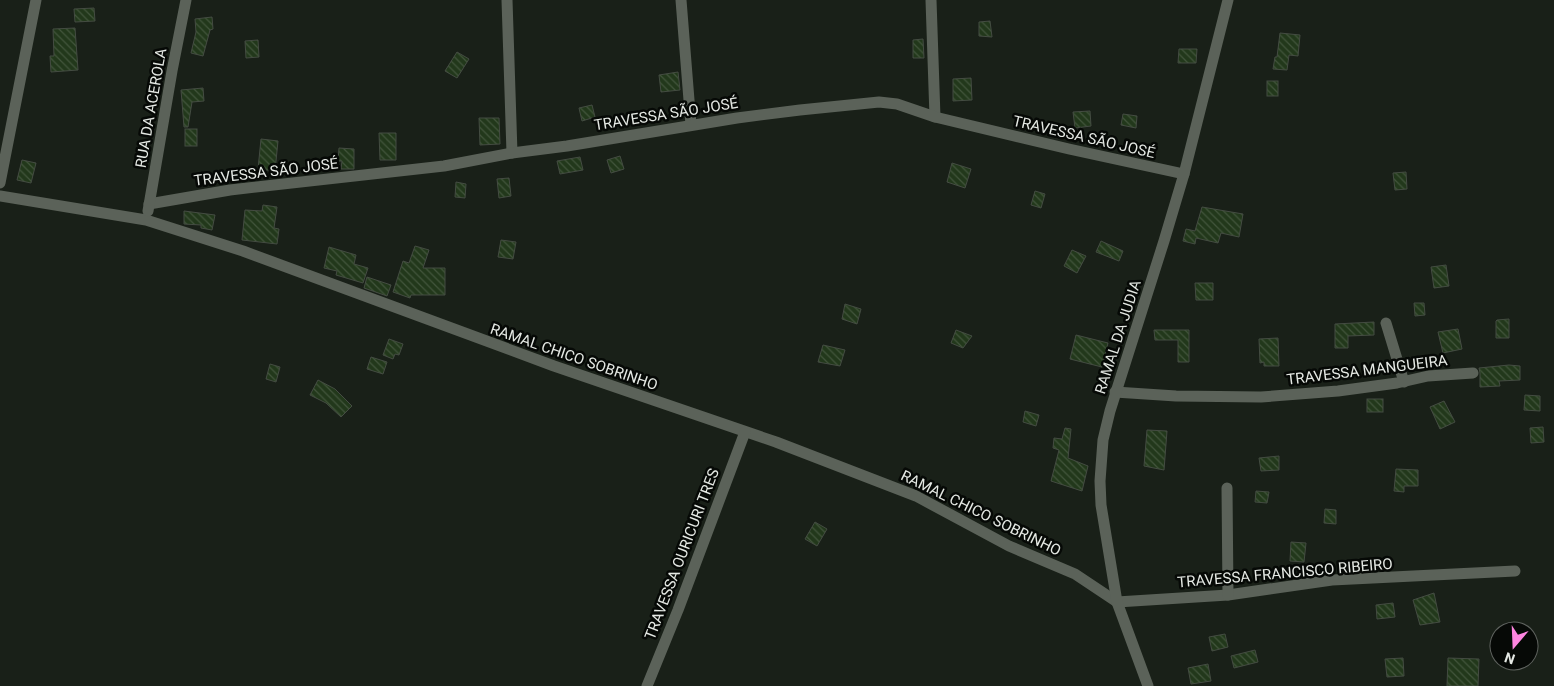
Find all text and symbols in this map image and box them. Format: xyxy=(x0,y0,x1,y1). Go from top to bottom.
street label: RUA DA ACEROLA xyxy=(132,47,170,169)
street label: TRAVESSA SÃO JOSÉ xyxy=(593,94,740,134)
street label: TRAVESSA SÃO JOSÉ xyxy=(1011,112,1157,162)
street label: TRAVESSA SÃO JOSÉ xyxy=(193,154,340,190)
street label: RAMAL DA JUDIA xyxy=(1091,277,1145,396)
street label: RAMAL CHICO SOBRINHO xyxy=(488,320,660,394)
street label: TRAVESSA MANGUEIRA xyxy=(1285,351,1449,389)
street label: TRAVESSA OURICURI TRES xyxy=(641,466,723,642)
street label: RAMAL CHICO SOBRINHO xyxy=(898,466,1064,560)
street label: TRAVESSA FRANCISCO RIBEIRO xyxy=(1177,555,1393,591)
north arrow xyxy=(1489,621,1539,671)
text: N xyxy=(1502,649,1517,667)

